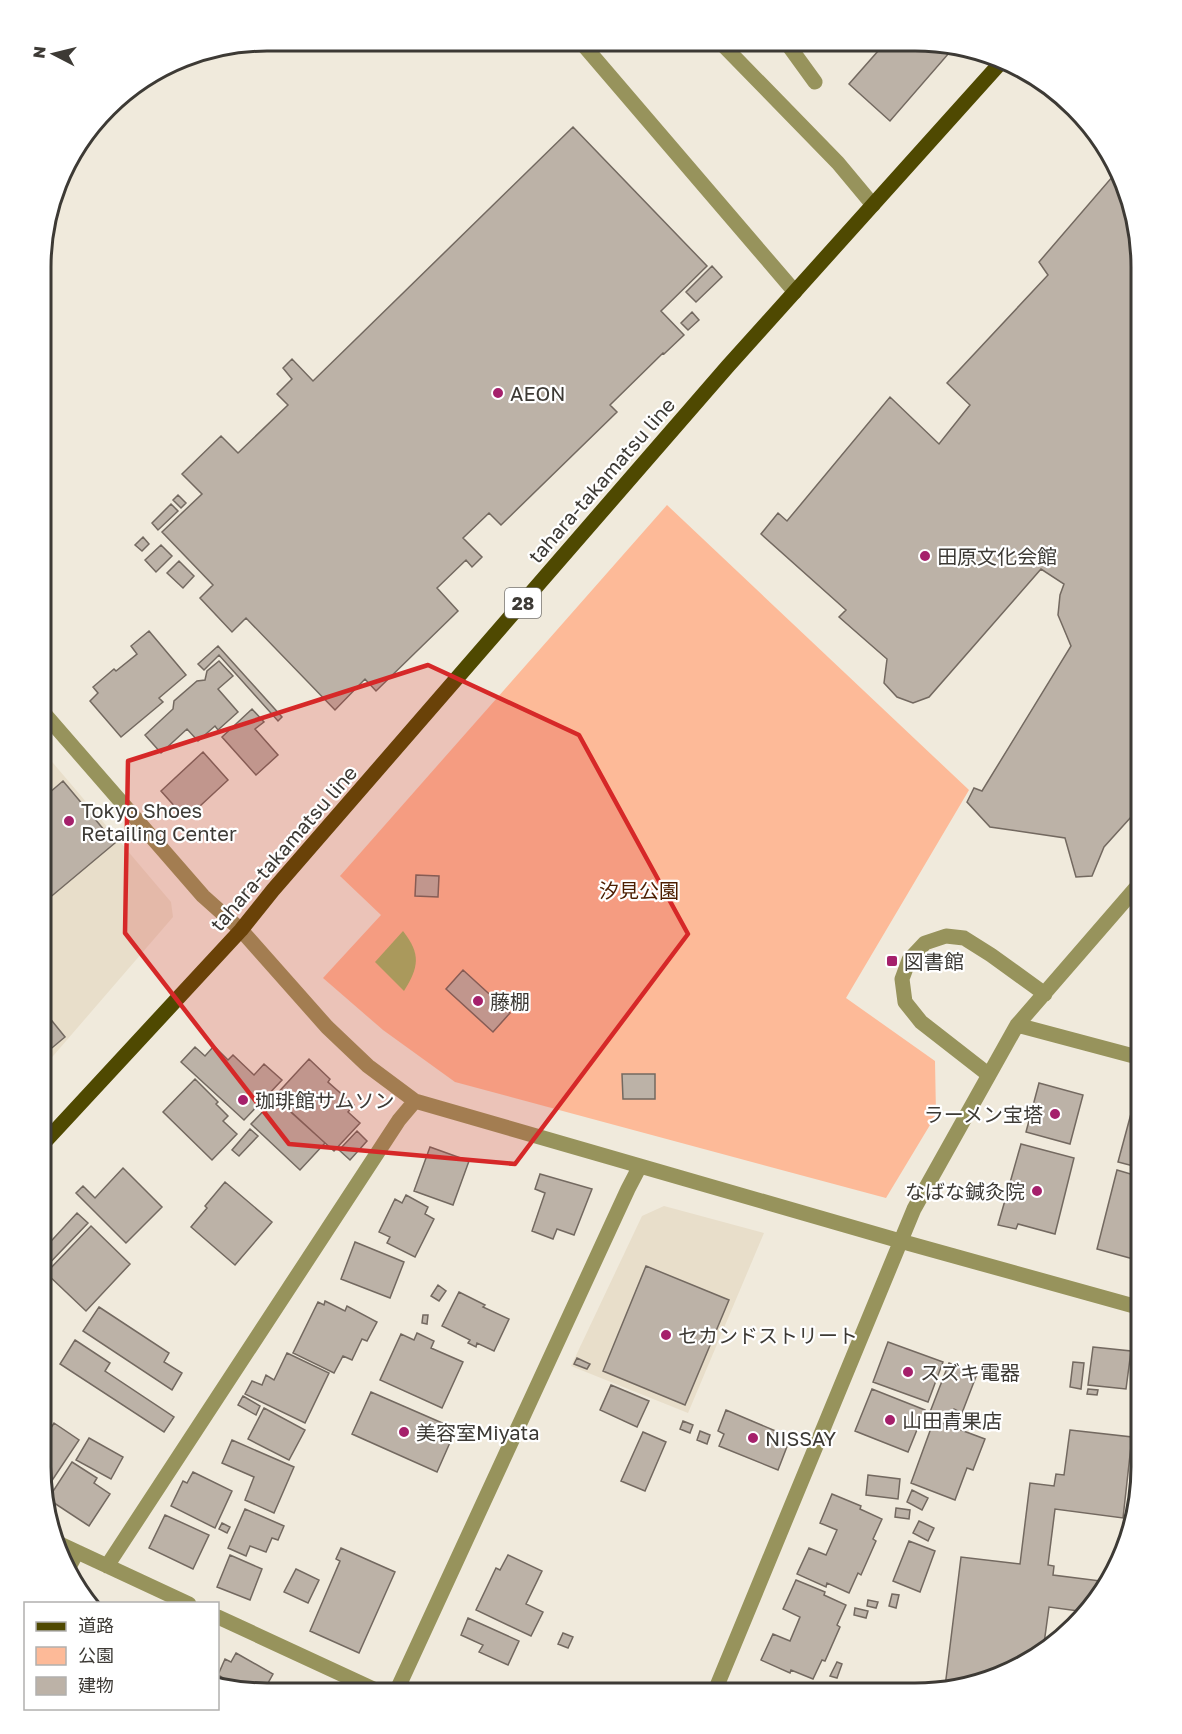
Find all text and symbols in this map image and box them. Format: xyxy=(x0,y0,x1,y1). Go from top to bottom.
north arrow xyxy=(24,24,84,84)
text: N xyxy=(28,45,50,59)
place label: AEON xyxy=(510,381,566,405)
marker: AEON xyxy=(491,386,505,400)
street label: tahara-takamatsu line xyxy=(523,392,679,568)
place label: 田原文化会館 xyxy=(937,544,1057,568)
marker: 田原文化会館 xyxy=(918,549,932,563)
road number: 28 xyxy=(505,588,541,618)
street label: tahara-takamatsu line xyxy=(205,760,361,936)
place label: Tokyo Shoes Retailing Center xyxy=(81,798,237,845)
marker: Tokyo Shoes Retailing Center xyxy=(62,814,76,828)
park label: 汐見公園 xyxy=(599,878,679,902)
place label: 図書館 xyxy=(904,949,964,973)
marker: 図書館 xyxy=(885,954,899,968)
place label: 藤棚 xyxy=(490,989,530,1013)
marker: 藤棚 xyxy=(471,994,485,1008)
place label: 珈琲館サムソン xyxy=(255,1088,395,1112)
marker: 珈琲館サムソン xyxy=(236,1093,250,1107)
place label: ラーメン宝塔 xyxy=(924,1102,1043,1126)
marker: ラーメン宝塔 xyxy=(1048,1107,1062,1121)
place label: なばな鍼灸院 xyxy=(905,1179,1025,1203)
marker: なばな鍼灸院 xyxy=(1030,1184,1044,1198)
place label: セカンドストリート xyxy=(678,1323,858,1347)
marker: セカンドストリート xyxy=(659,1328,673,1342)
place label: スズキ電器 xyxy=(920,1360,1020,1384)
marker: スズキ電器 xyxy=(901,1365,915,1379)
place label: 山田青果店 xyxy=(902,1408,1002,1432)
marker: 山田青果店 xyxy=(883,1413,897,1427)
place label: 美容室Miyata xyxy=(416,1420,540,1444)
marker: 美容室Miyata xyxy=(397,1425,411,1439)
place label: NISSAY xyxy=(765,1426,836,1450)
marker: NISSAY xyxy=(746,1431,760,1445)
legend xyxy=(24,1602,219,1710)
text: 道路 xyxy=(78,1614,114,1636)
text: 公園 xyxy=(78,1644,114,1666)
text: 建物 xyxy=(78,1674,114,1696)

